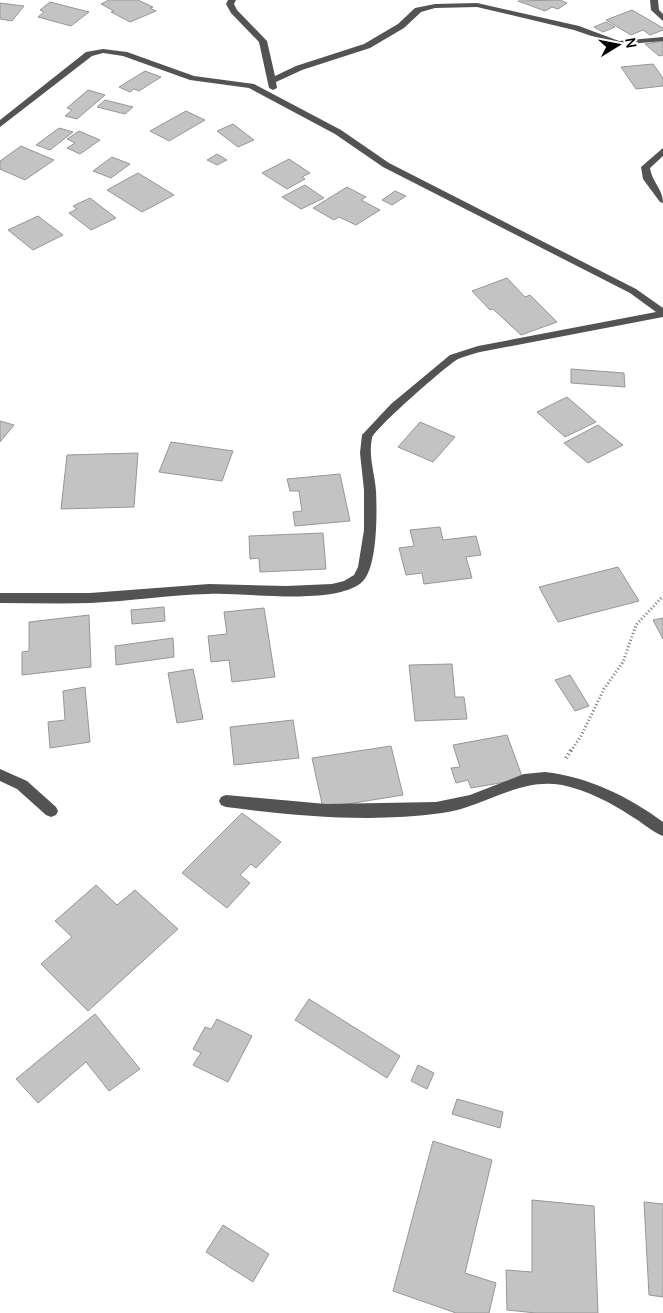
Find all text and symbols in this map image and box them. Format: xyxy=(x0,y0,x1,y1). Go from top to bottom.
north arrow xyxy=(593,20,643,70)
text: N xyxy=(621,36,642,49)

